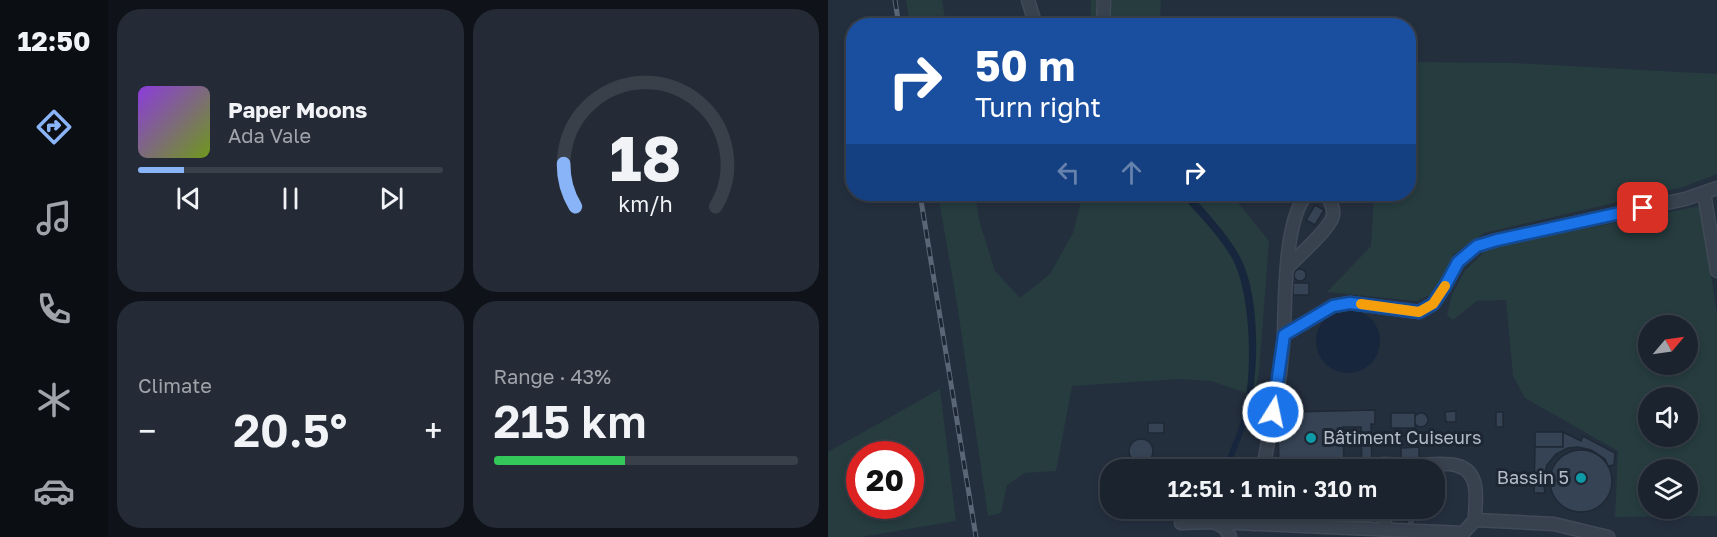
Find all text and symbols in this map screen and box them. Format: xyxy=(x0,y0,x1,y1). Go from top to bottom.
text: 12:50 xyxy=(17,25,91,57)
text: 50 m xyxy=(975,40,1075,90)
icon: right xyxy=(876,42,954,120)
text: Turn right xyxy=(975,91,1101,123)
text: Paper Moons xyxy=(228,96,367,123)
icon: directions xyxy=(33,106,75,148)
text: 18 xyxy=(610,121,682,196)
text: Ada Vale xyxy=(228,123,311,147)
icon: left xyxy=(1052,156,1085,189)
icon: ahead xyxy=(1115,156,1148,189)
icon: right xyxy=(1178,156,1211,189)
icon: previous xyxy=(172,182,205,215)
icon: pause xyxy=(274,182,307,215)
icon: next xyxy=(375,182,408,215)
pin xyxy=(1617,182,1668,233)
icon: arrive xyxy=(1626,191,1659,224)
text: km/h xyxy=(618,192,673,218)
icon: music xyxy=(33,197,75,239)
icon: phone xyxy=(33,288,75,330)
north arrow xyxy=(1638,315,1698,375)
map controls xyxy=(1638,315,1698,519)
text: Range · 43% xyxy=(494,364,611,388)
text: Climate xyxy=(138,373,212,397)
icon: climate xyxy=(33,379,75,421)
position arrow xyxy=(1241,380,1305,444)
button: sound xyxy=(1638,387,1698,447)
text: 215 km xyxy=(494,394,647,448)
text: 20.5° xyxy=(233,403,347,457)
text: − xyxy=(138,411,156,450)
text: + xyxy=(424,411,442,450)
place label: Bâtiment Cuiseurs xyxy=(1323,426,1481,448)
marker: Bâtiment Cuiseurs xyxy=(1304,431,1318,445)
speed limit sign: 20 xyxy=(846,441,924,519)
button: layers xyxy=(1638,459,1698,519)
place label: Bassin 5 xyxy=(1497,466,1569,488)
icon: car xyxy=(33,470,75,512)
marker: Bassin 5 xyxy=(1574,471,1588,485)
text: 12:51 · 1 min · 310 m xyxy=(1168,475,1377,502)

